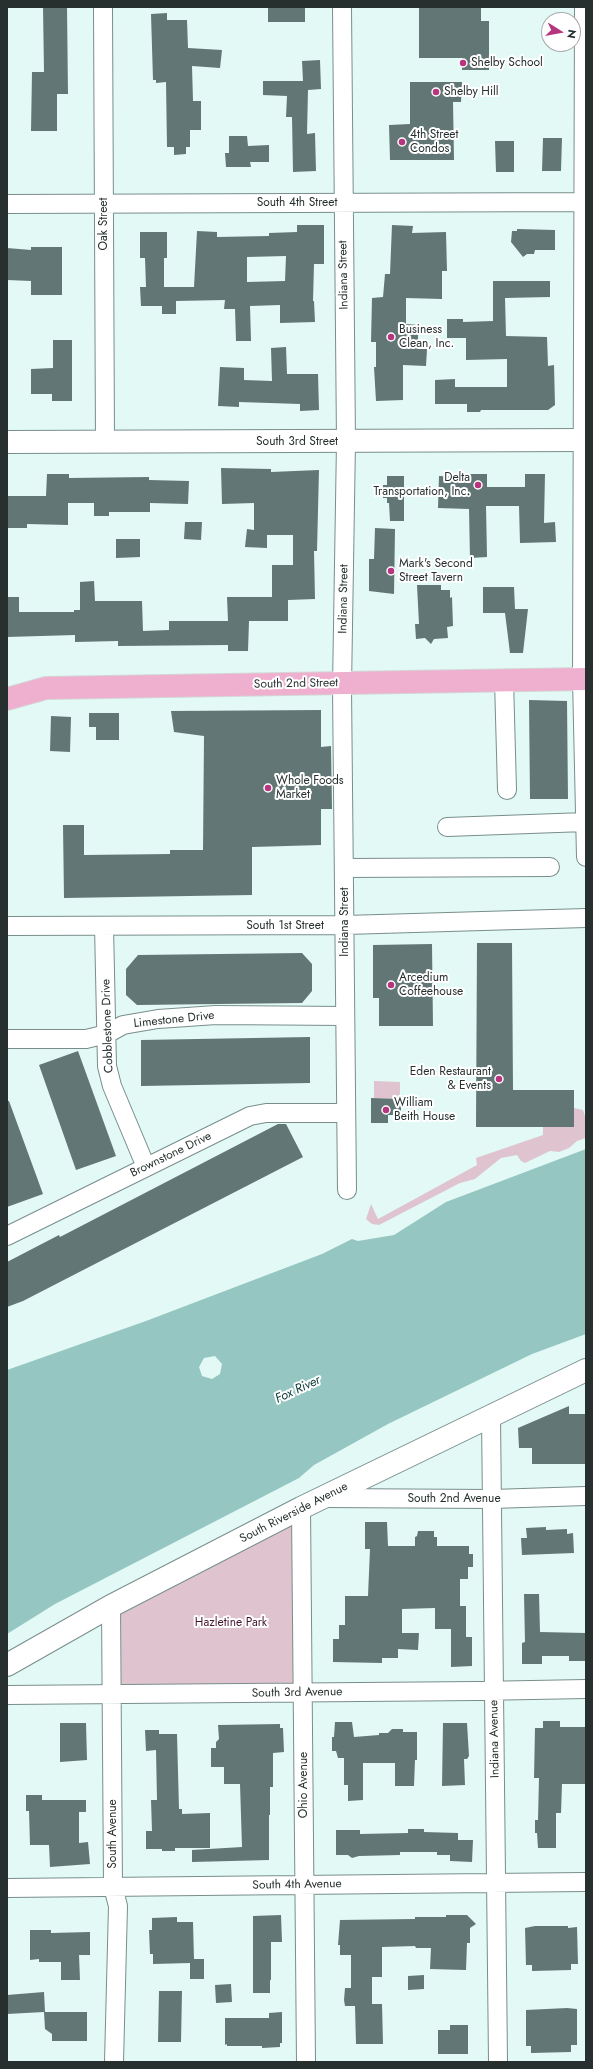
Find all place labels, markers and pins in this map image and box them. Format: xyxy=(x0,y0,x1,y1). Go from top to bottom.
place label: Shelby School xyxy=(471,56,543,70)
marker: Shelby School xyxy=(458,58,468,68)
place label: Shelby Hill xyxy=(444,85,499,99)
marker: Shelby Hill xyxy=(431,87,441,97)
place label: 4th Street Condos xyxy=(410,128,458,156)
marker: 4th Street Condos xyxy=(397,137,407,147)
place label: Business Clean, Inc. xyxy=(399,323,454,351)
marker: Business Clean, Inc. xyxy=(386,332,396,342)
place label: Delta Transportation, Inc. xyxy=(373,471,470,499)
marker: Delta Transportation, Inc. xyxy=(473,480,483,490)
place label: Mark's Second Street Tavern xyxy=(399,557,473,585)
marker: Mark's Second Street Tavern xyxy=(386,566,396,576)
place label: Whole Foods Market xyxy=(276,774,344,802)
marker: Whole Foods Market xyxy=(263,783,273,793)
place label: Arcedium Coffeehouse xyxy=(399,971,463,999)
marker: Arcedium Coffeehouse xyxy=(386,980,396,990)
place label: Eden Restaurant & Events xyxy=(410,1065,491,1093)
marker: Eden Restaurant & Events xyxy=(494,1074,504,1084)
place label: William Beith House xyxy=(394,1096,455,1124)
marker: William Beith House xyxy=(381,1105,391,1115)

